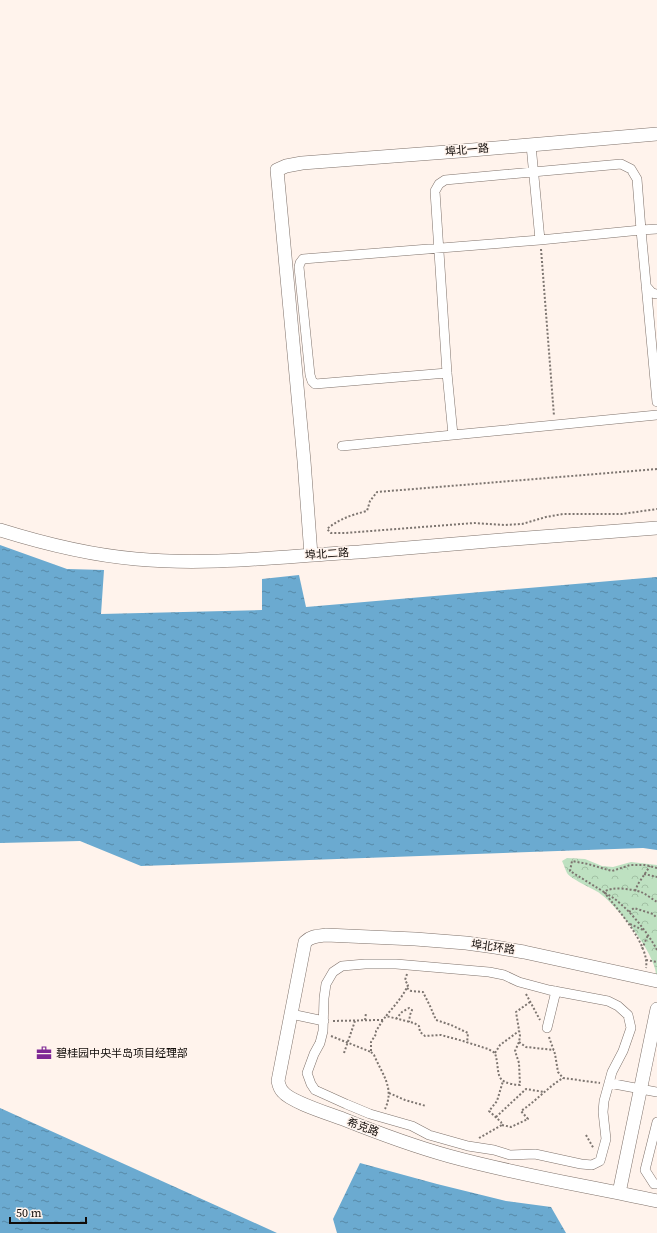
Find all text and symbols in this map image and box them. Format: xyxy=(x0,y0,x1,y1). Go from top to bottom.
street label: 埠北一路 xyxy=(444,141,490,159)
street label: 埠北二路 xyxy=(305,545,349,563)
street label: 埠北环路 xyxy=(470,937,516,957)
office icon: 碧桂园中央半岛项目经理部 xyxy=(35,1044,53,1062)
place label: 碧桂园中央半岛项目经理部 xyxy=(56,1046,188,1061)
street label: 希克路 xyxy=(345,1114,381,1140)
scale bar xyxy=(10,1199,86,1225)
text: 50 m xyxy=(16,1205,42,1221)

